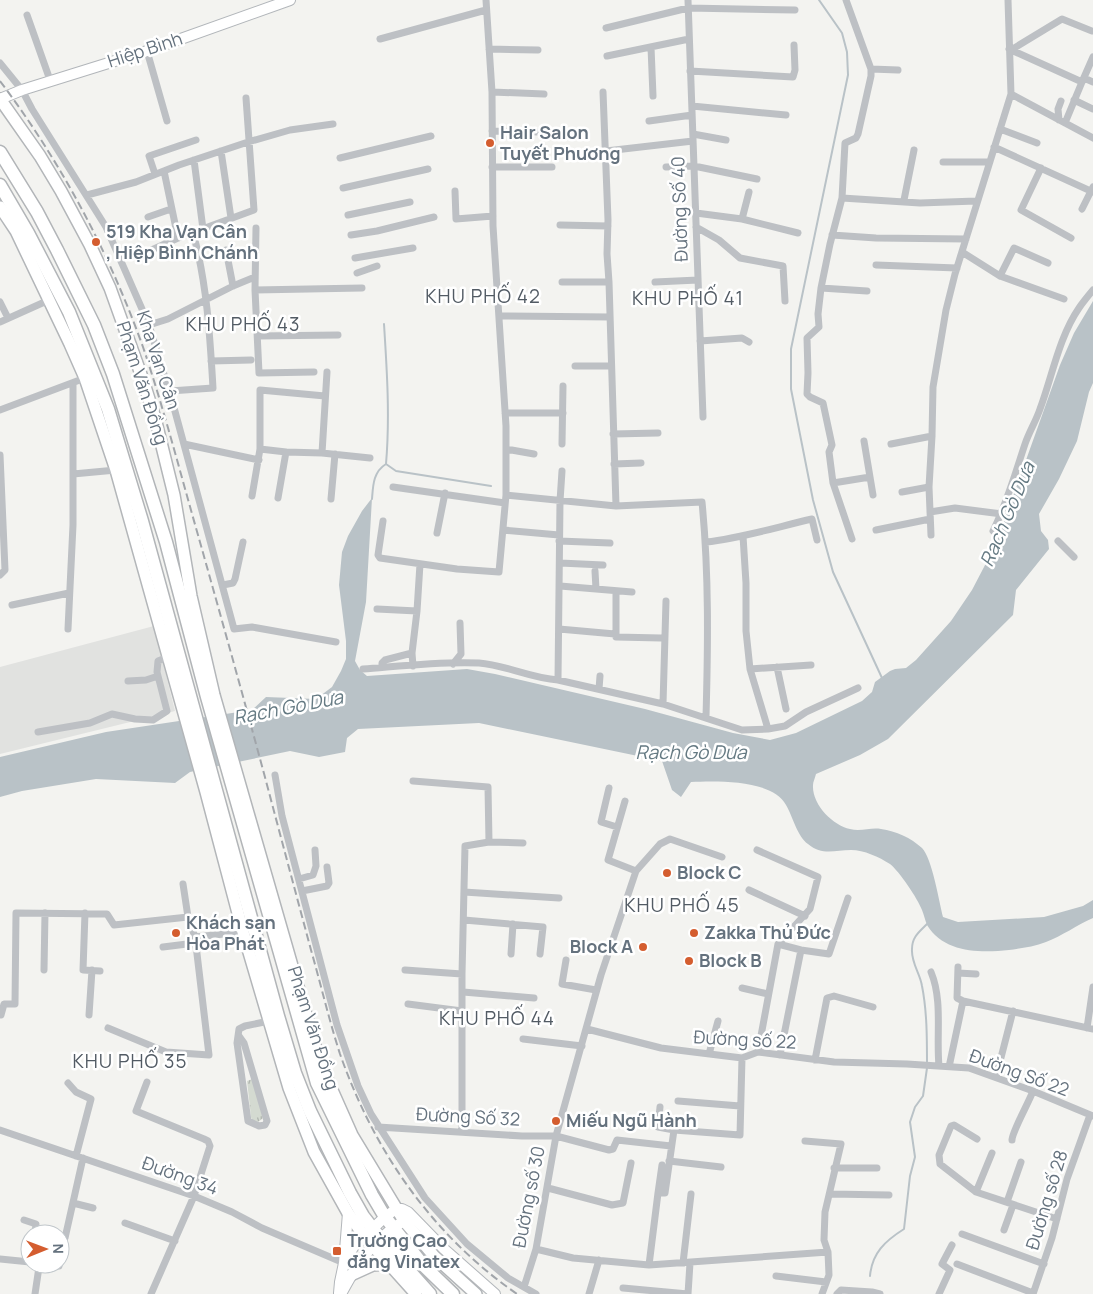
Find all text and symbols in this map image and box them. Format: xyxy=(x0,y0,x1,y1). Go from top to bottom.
street label: Hiệp Bình xyxy=(104,26,185,72)
place label: Hair Salon Tuyết Phương xyxy=(500,120,621,165)
marker: Hair Salon Tuyết Phương xyxy=(484,137,496,149)
street label: Đường Số 40 xyxy=(665,156,693,262)
place label: 519 Kha Vạn Cân , Hiệp Bình Chánh xyxy=(106,219,258,264)
marker: 519 Kha Vạn Cân , Hiệp Bình Chánh xyxy=(90,236,102,248)
district label: KHU PHỐ 42 xyxy=(425,281,541,309)
district label: KHU PHỐ 41 xyxy=(632,283,744,311)
street label: Kha Vạn Cân xyxy=(132,307,186,412)
district label: KHU PHỐ 43 xyxy=(185,309,301,337)
street label: Phạm Văn Đồng xyxy=(112,318,174,448)
water label: Rạch Gò Dưa xyxy=(973,456,1041,570)
water label: Rạch Gò Dưa xyxy=(231,683,346,730)
water label: Rạch Gò Dưa xyxy=(635,739,748,765)
place label: Block C xyxy=(677,860,741,884)
marker: Block C xyxy=(661,867,673,879)
district label: KHU PHỐ 45 xyxy=(624,890,740,918)
place label: Khách sạn Hòa Phát xyxy=(186,910,276,955)
place label: Zakka Thủ Đức xyxy=(704,920,831,944)
marker: Khách sạn Hòa Phát xyxy=(170,927,182,939)
marker: Zakka Thủ Đức xyxy=(688,927,700,939)
place label: Block A xyxy=(570,934,633,958)
marker: Block A xyxy=(637,941,649,953)
place label: Block B xyxy=(699,948,762,972)
marker: Block B xyxy=(683,955,695,967)
street label: Phạm Văn Đồng xyxy=(283,963,345,1093)
district label: KHU PHỐ 44 xyxy=(439,1003,555,1031)
street label: Đường số 22 xyxy=(693,1024,797,1054)
street label: Đường Số 22 xyxy=(966,1043,1073,1101)
district label: KHU PHỐ 35 xyxy=(73,1046,187,1074)
street label: Đường Số 32 xyxy=(415,1101,521,1131)
place label: Miếu Ngũ Hành xyxy=(566,1108,697,1132)
marker: Miếu Ngũ Hành xyxy=(550,1115,562,1127)
street label: Đường số 30 xyxy=(506,1144,550,1250)
street label: Đường số 28 xyxy=(1020,1147,1073,1252)
street label: Đường 34 xyxy=(139,1150,222,1200)
north arrow xyxy=(20,1224,70,1274)
place label: Trường Cao đẳng Vinatex xyxy=(347,1228,460,1273)
text: N xyxy=(49,1244,68,1254)
marker: Trường Cao đẳng Vinatex xyxy=(331,1245,343,1257)

